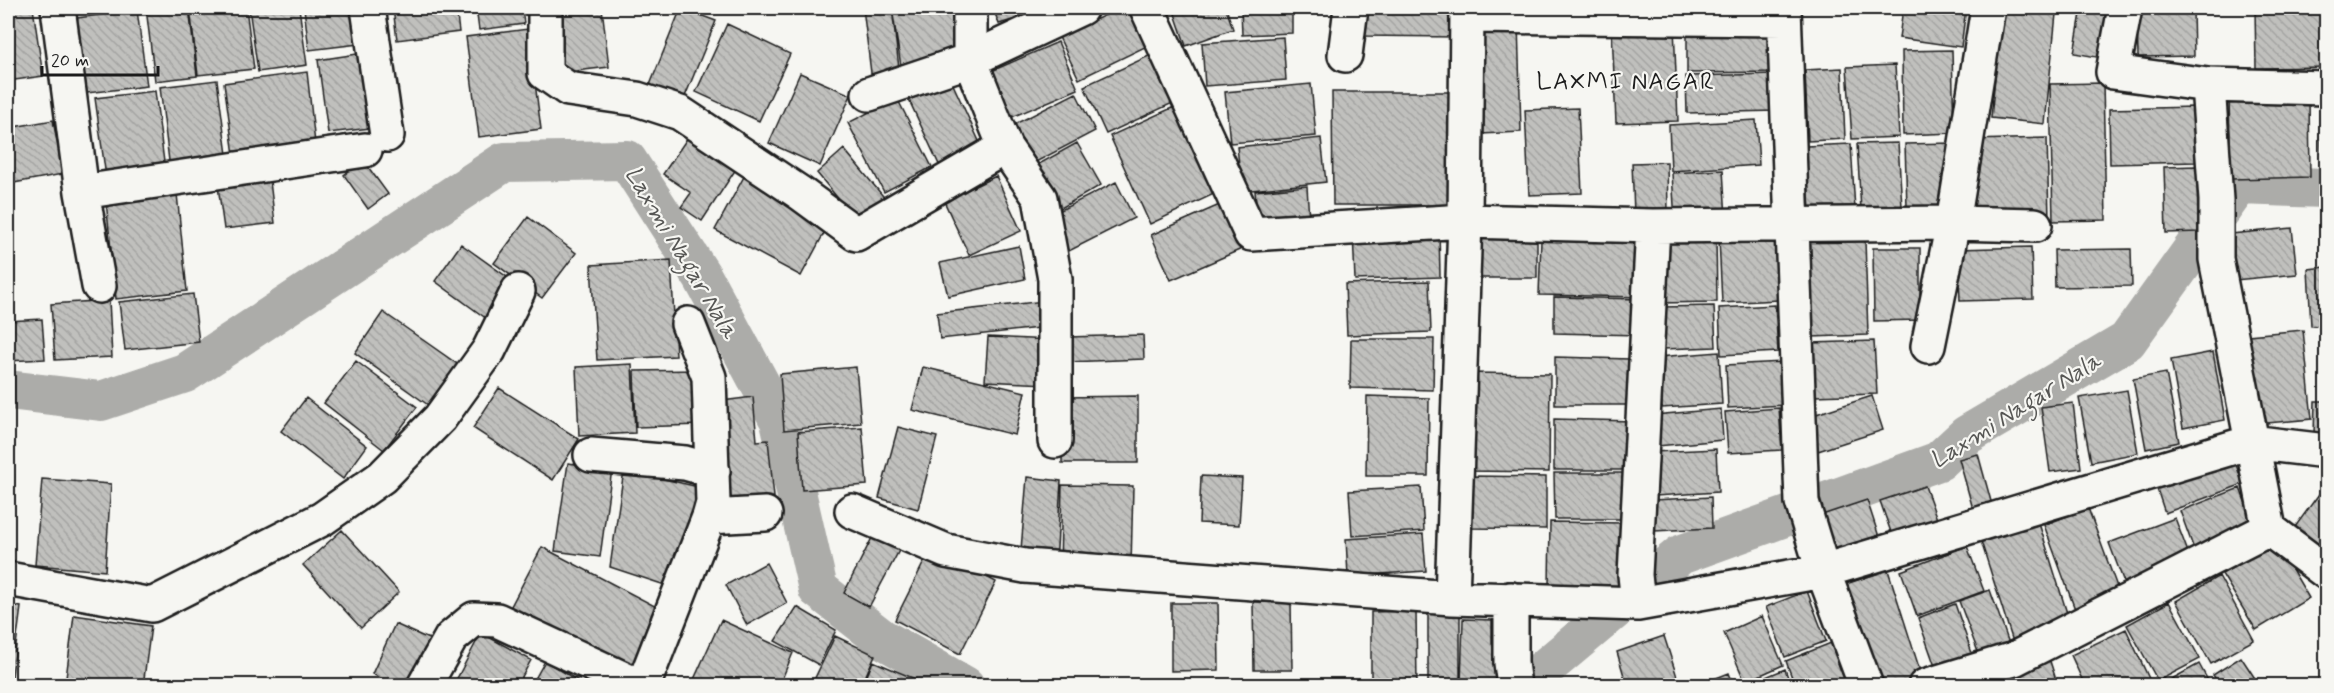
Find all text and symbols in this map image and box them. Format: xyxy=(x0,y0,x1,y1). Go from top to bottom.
scale bar xyxy=(42,39,158,77)
text: 20 m xyxy=(51,49,89,73)
district label: LAXMI NAGAR xyxy=(1537,67,1715,98)
water label: Laxmi Nagar Nala xyxy=(614,161,745,348)
water label: Laxmi Nagar Nala xyxy=(1925,345,2110,479)

